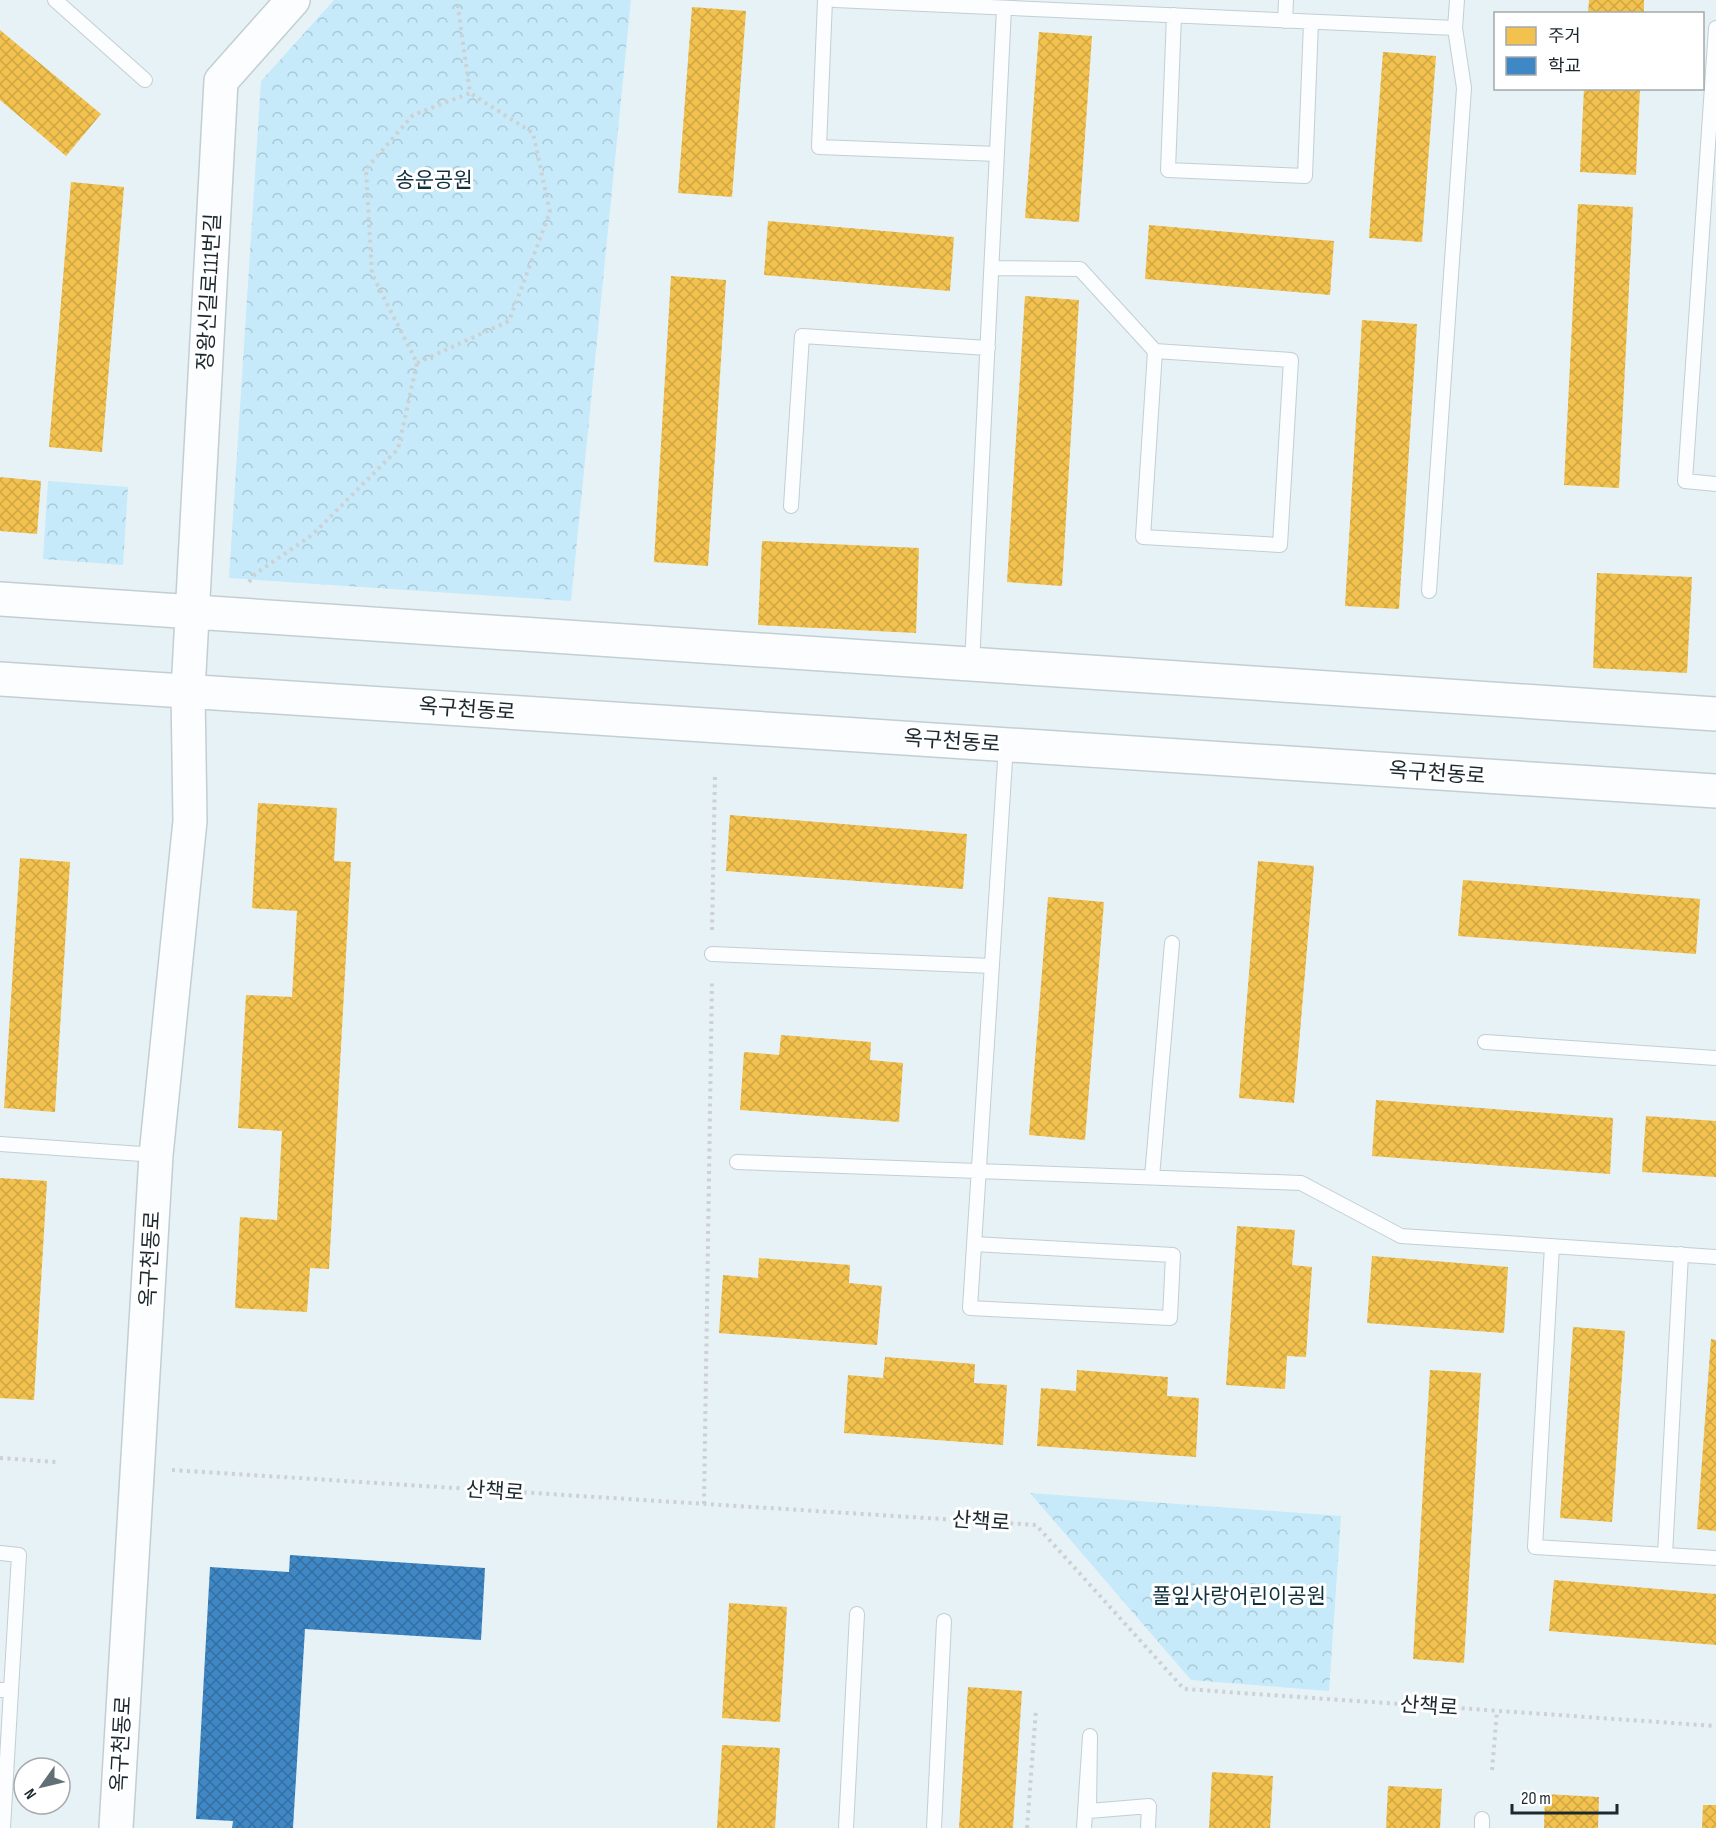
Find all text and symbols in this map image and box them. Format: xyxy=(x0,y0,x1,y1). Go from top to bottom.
legend xyxy=(1494,12,1704,90)
text: 주거 xyxy=(1548,26,1581,47)
text: 학교 xyxy=(1548,56,1581,77)
park label: 송운공원 xyxy=(395,168,473,193)
street label: 정왕신길로111번길 xyxy=(193,213,226,371)
street label: 옥구천동로 xyxy=(418,694,516,725)
street label: 옥구천동로 xyxy=(903,726,1001,757)
street label: 옥구천동로 xyxy=(1388,758,1486,789)
street label: 옥구천동로 xyxy=(135,1210,166,1308)
street label: 산책로 xyxy=(465,1477,525,1506)
street label: 산책로 xyxy=(951,1507,1011,1536)
park label: 풀잎사랑어린이공원 xyxy=(1152,1584,1326,1609)
street label: 산책로 xyxy=(1399,1692,1459,1721)
street label: 옥구천동로 xyxy=(106,1695,137,1793)
north arrow xyxy=(12,1756,72,1816)
scale bar xyxy=(1512,1777,1617,1815)
text: N xyxy=(21,1785,41,1802)
text: 20 m xyxy=(1521,1788,1551,1809)

